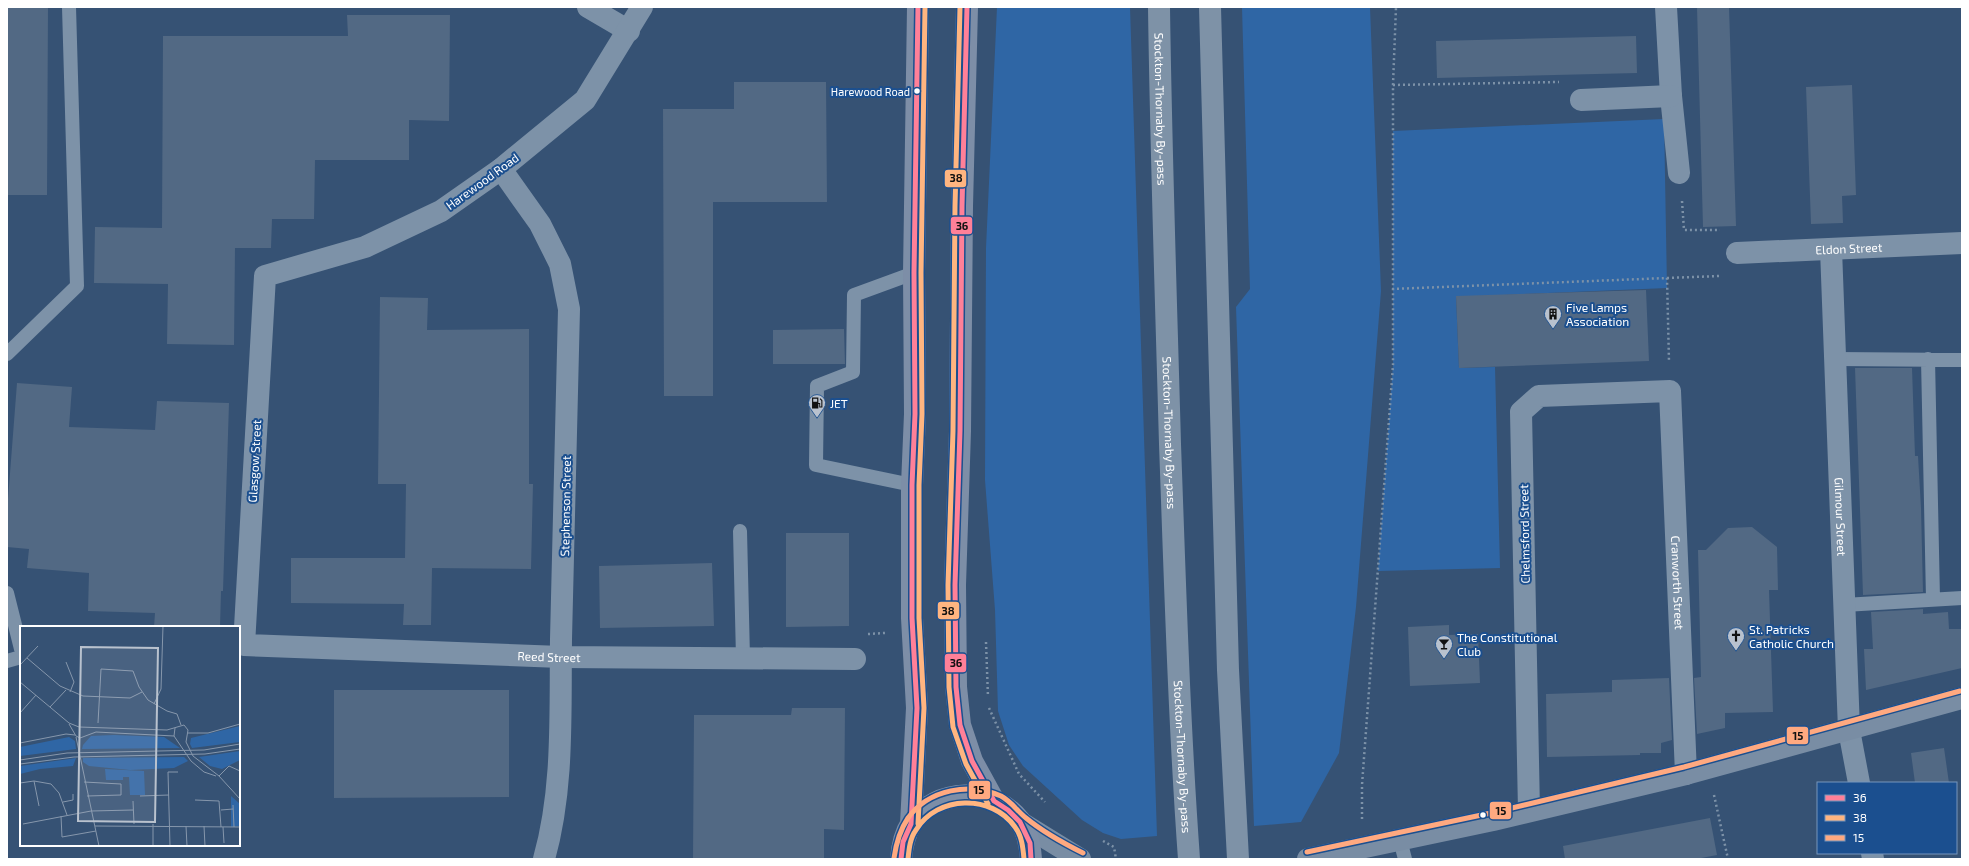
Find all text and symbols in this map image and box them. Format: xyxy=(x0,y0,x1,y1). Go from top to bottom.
street label: Stockton-Thornaby By-pass xyxy=(1152,32,1170,186)
place label: Harewood Road xyxy=(831,85,910,98)
marker: Harewood Road xyxy=(912,86,922,96)
street label: Harewood Road xyxy=(443,150,521,212)
line badge: 38 xyxy=(944,169,967,188)
text: 38 xyxy=(949,171,963,184)
line badge: 36 xyxy=(950,216,973,235)
text: 36 xyxy=(956,219,969,232)
street label: Eldon Street xyxy=(1815,240,1883,257)
place label: Five Lamps Association xyxy=(1566,300,1629,328)
building icon: Five Lamps Association xyxy=(1543,304,1563,329)
street label: Stockton-Thornaby By-pass xyxy=(1161,356,1179,509)
fuel station icon: JET xyxy=(807,393,827,418)
place label: JET xyxy=(830,396,848,410)
street label: Glasgow Street xyxy=(245,419,263,503)
street label: Stephenson Street xyxy=(557,455,573,557)
street label: Gilmour Street xyxy=(1833,477,1850,557)
street label: Chelmsford Street xyxy=(1516,484,1532,584)
street label: Cranworth Street xyxy=(1669,535,1687,630)
line badge: 38 xyxy=(937,601,960,620)
text: 38 xyxy=(941,604,955,617)
place label: St. Patricks Catholic Church xyxy=(1749,622,1834,650)
inset map xyxy=(20,626,240,846)
church icon: St. Patricks Catholic Church xyxy=(1726,626,1746,651)
place label: The Constitutional Club xyxy=(1457,630,1558,658)
bar icon: The Constitutional Club xyxy=(1434,634,1454,659)
street label: Reed Street xyxy=(517,648,581,664)
line badge: 36 xyxy=(944,653,967,673)
text: 36 xyxy=(950,656,963,669)
street label: Stockton-Thornaby By-pass xyxy=(1172,680,1194,833)
line badge: 15 xyxy=(1786,726,1809,745)
text: 15 xyxy=(1793,729,1803,742)
line badge: 15 xyxy=(968,780,991,800)
legend xyxy=(1817,782,1957,854)
text: 15 xyxy=(974,783,984,796)
text: 36 xyxy=(1853,790,1867,804)
line badge: 15 xyxy=(1489,801,1512,820)
text: 15 xyxy=(1496,804,1506,817)
unlabelled marker xyxy=(1478,810,1488,820)
text: 38 xyxy=(1853,810,1867,824)
text: 15 xyxy=(1853,830,1864,844)

